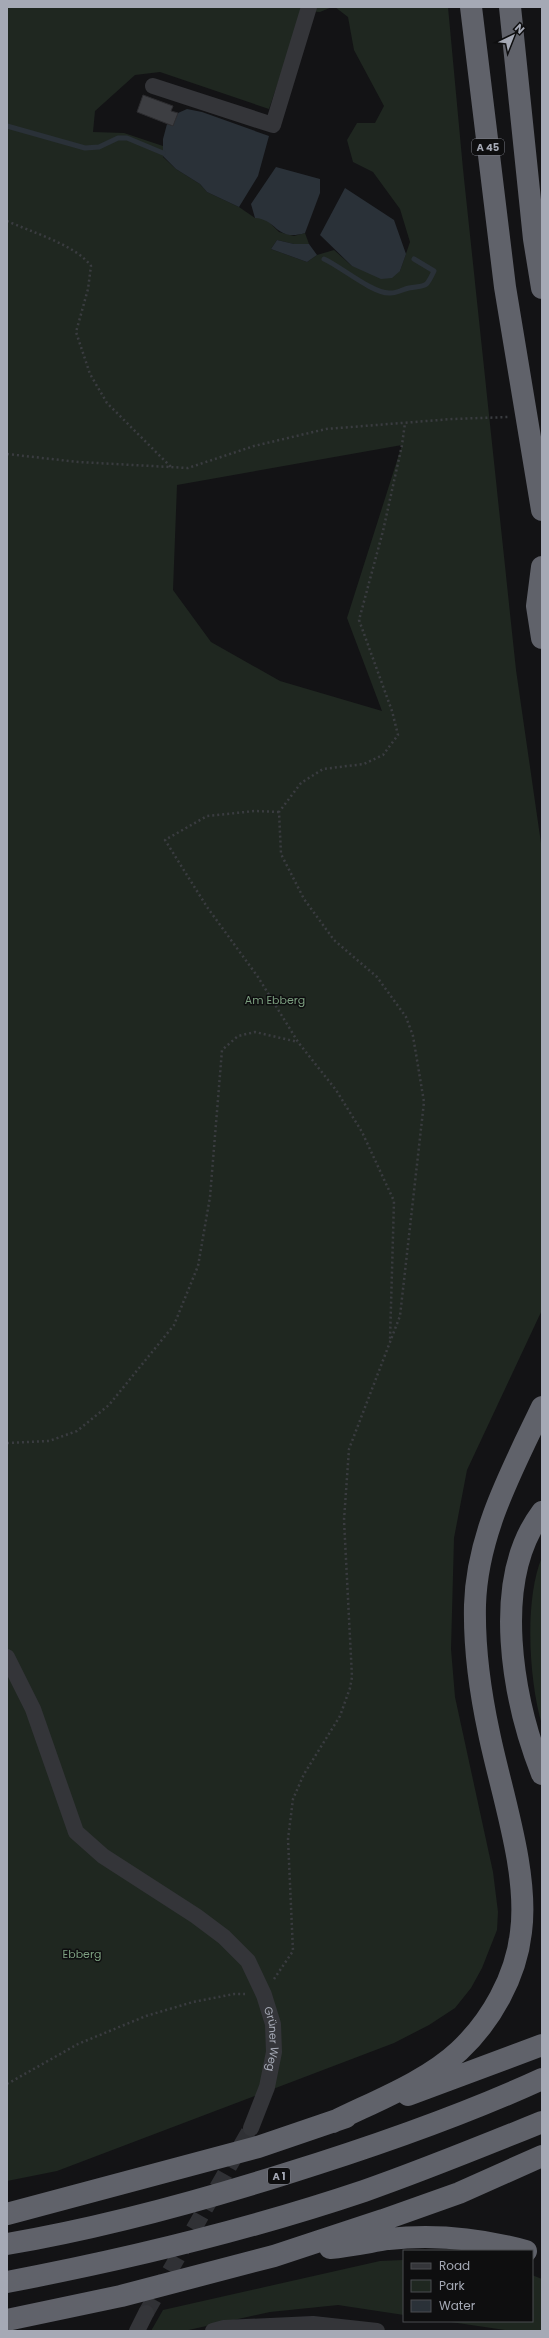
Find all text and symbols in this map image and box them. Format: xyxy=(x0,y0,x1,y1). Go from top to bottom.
north arrow xyxy=(493,16,533,56)
text: N xyxy=(511,20,528,37)
road number: A 45 xyxy=(472,139,504,155)
park label: Am Ebberg xyxy=(245,992,305,1008)
park label: Ebberg xyxy=(63,1946,101,1962)
street label: Grüner Weg xyxy=(260,2004,283,2073)
road number: A 1 xyxy=(268,2168,290,2184)
legend xyxy=(403,2250,533,2322)
text: Road xyxy=(439,2257,470,2274)
text: Park xyxy=(439,2277,466,2294)
text: Water xyxy=(439,2297,476,2314)

